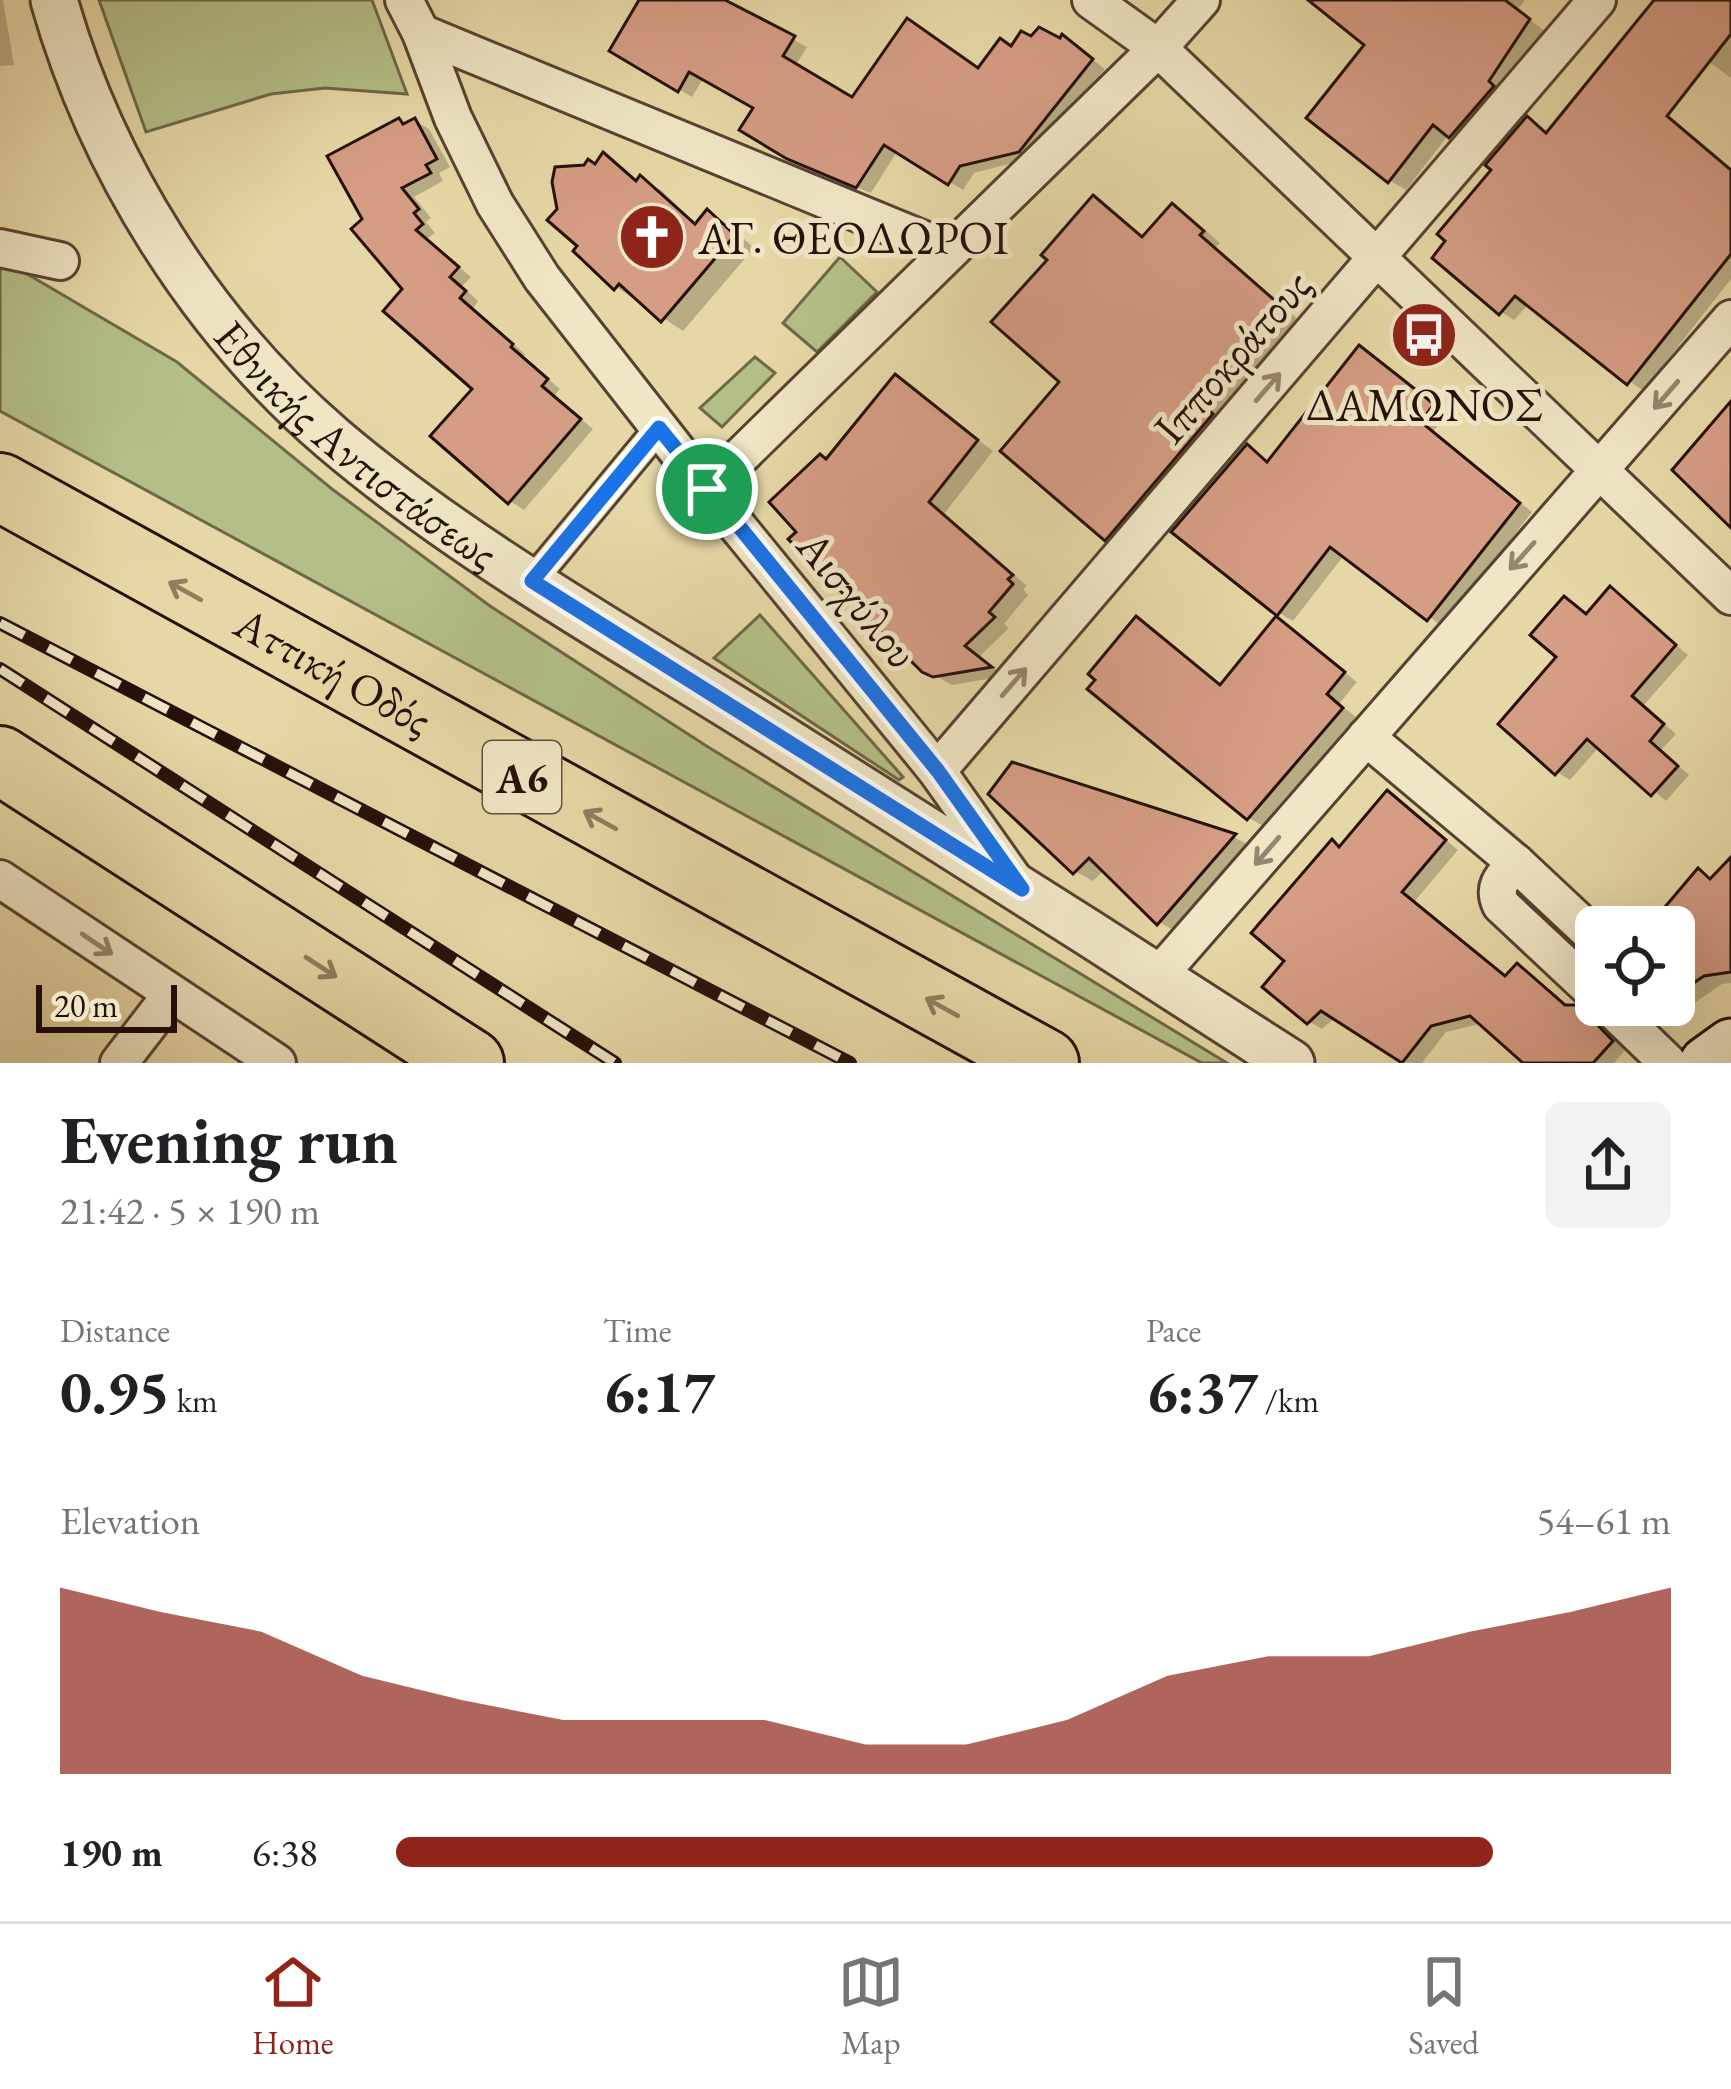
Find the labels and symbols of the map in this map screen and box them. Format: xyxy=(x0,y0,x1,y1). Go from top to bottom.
church icon: ΑΓ. ΘΕΟΔΩΡΟΙ xyxy=(617,202,687,272)
place label: ΑΓ. ΘΕΟΔΩΡΟΙ xyxy=(697,208,1009,266)
street label: Ιπποκράτους xyxy=(1140,257,1324,455)
bus stop icon: ΔΑΜΩΝΟΣ xyxy=(1389,300,1459,370)
street label: Εθνικής Αντιστάσεως xyxy=(202,308,509,582)
one-way arrow xyxy=(1254,372,1282,403)
place label: ΔΑΜΩΝΟΣ xyxy=(1306,375,1542,433)
one-way arrow xyxy=(1653,379,1680,410)
pin xyxy=(656,438,758,540)
street label: Αισχύλου xyxy=(784,517,931,680)
one-way arrow xyxy=(1509,541,1536,571)
one-way arrow xyxy=(168,579,203,602)
street label: Αττική Οδός xyxy=(224,593,442,749)
one-way arrow xyxy=(1000,668,1027,698)
road number: Α6 xyxy=(483,741,561,813)
one-way arrow xyxy=(584,808,619,831)
one-way arrow xyxy=(1253,835,1281,866)
one-way arrow xyxy=(80,931,114,956)
one-way arrow xyxy=(303,954,337,979)
scale bar xyxy=(36,979,177,1032)
one-way arrow xyxy=(926,995,961,1018)

